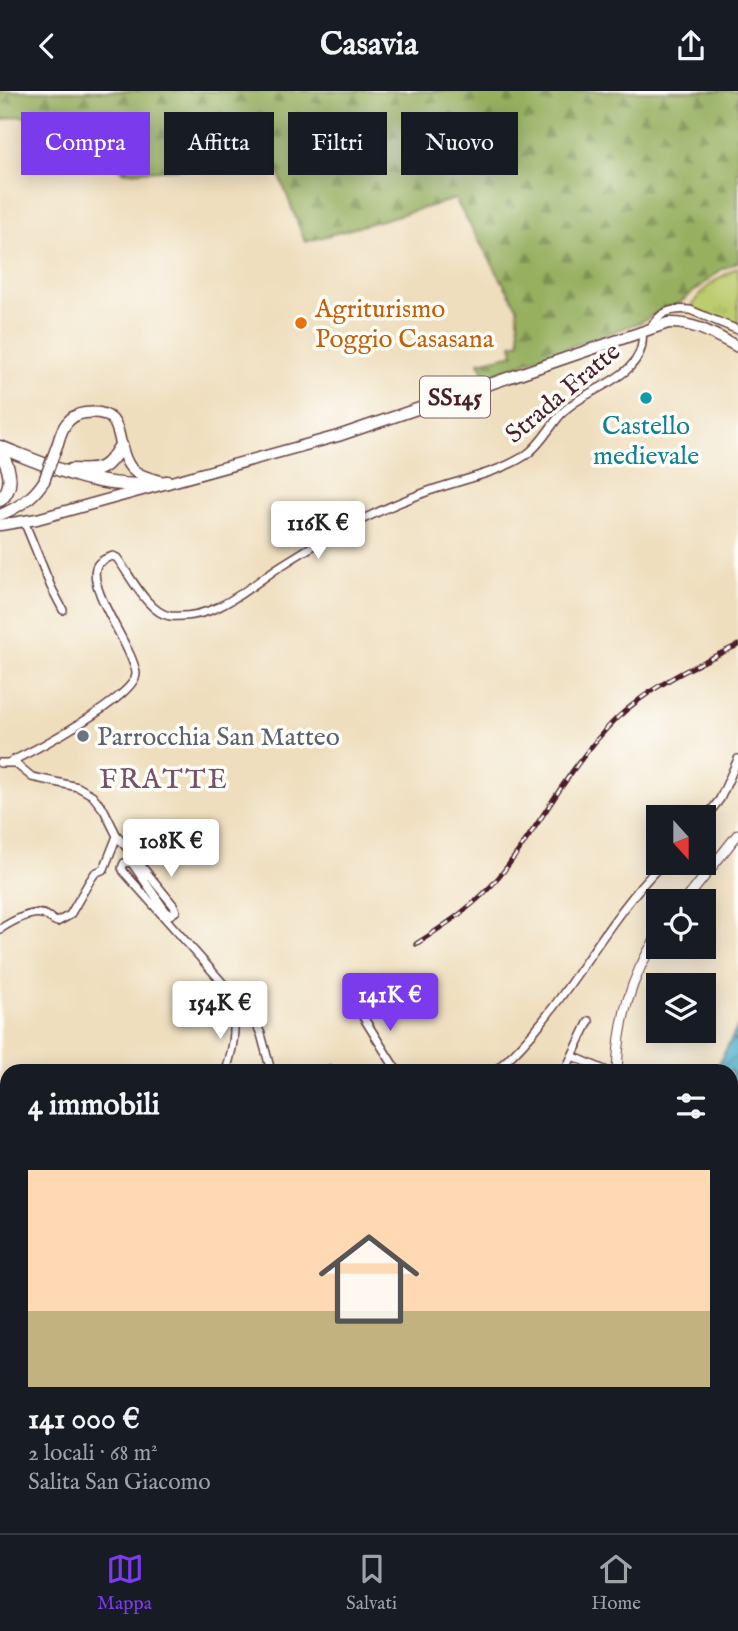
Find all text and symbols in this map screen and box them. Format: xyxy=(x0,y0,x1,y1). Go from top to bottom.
text: Casavia xyxy=(320,25,418,66)
icon: back xyxy=(28,27,66,65)
icon: share xyxy=(672,27,710,65)
chip: Compra xyxy=(21,112,150,175)
chip: Affitta xyxy=(164,112,274,175)
chip: Filtri xyxy=(288,112,387,175)
chip: Nuovo xyxy=(401,112,518,175)
place label: Agriturismo Poggio Casasana xyxy=(314,293,495,356)
marker: Agriturismo Poggio Casasana xyxy=(293,315,309,331)
street label: Strada Fratte xyxy=(499,335,627,451)
road number: SS145 xyxy=(420,377,490,417)
marker: Castello medievale xyxy=(638,390,654,406)
place label: Castello medievale xyxy=(593,410,699,473)
pin: 116K € xyxy=(261,501,375,561)
text: 116K € xyxy=(287,509,349,538)
place label: Parrocchia San Matteo xyxy=(97,721,340,754)
marker: Parrocchia San Matteo xyxy=(75,728,91,744)
district label: FRATTE xyxy=(99,763,229,798)
north arrow xyxy=(646,805,716,875)
map controls xyxy=(646,805,716,1043)
pin: 108K € xyxy=(114,819,228,879)
text: 108K € xyxy=(139,827,203,856)
button: locate xyxy=(646,889,716,959)
button: layers xyxy=(646,973,716,1043)
pin: 141K € xyxy=(333,974,447,1033)
pin: 154K € xyxy=(163,981,277,1041)
text: 141K € xyxy=(358,981,422,1010)
text: 154K € xyxy=(188,989,252,1018)
text: 4 immobili xyxy=(28,1087,160,1125)
icon: filters xyxy=(672,1087,710,1125)
icon: home xyxy=(306,1216,432,1342)
text: 141 000 € xyxy=(28,1401,140,1439)
text: 2 locali · 68 m² xyxy=(28,1439,158,1468)
text: Salita San Giacomo xyxy=(28,1468,211,1497)
tab: Mappa xyxy=(97,1550,152,1616)
tab: Salvati xyxy=(346,1550,397,1616)
tab: Home xyxy=(591,1550,641,1616)

